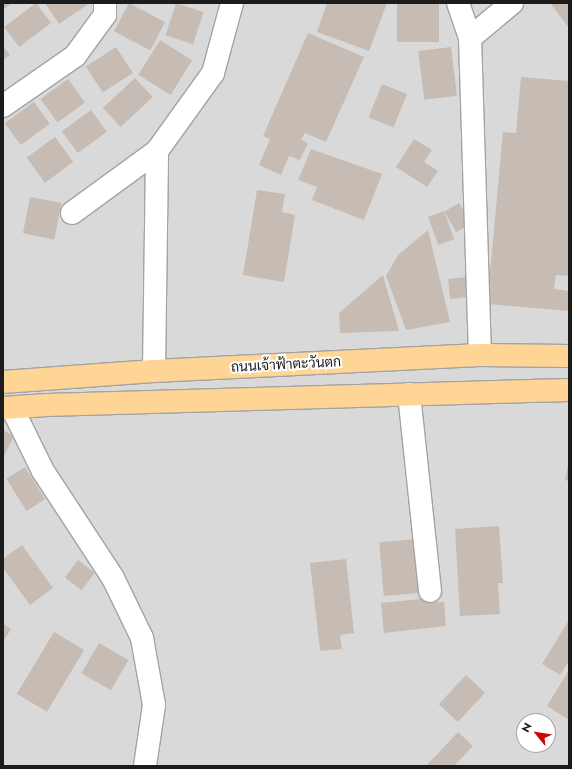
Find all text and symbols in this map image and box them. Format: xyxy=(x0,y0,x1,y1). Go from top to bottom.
street label: ถนนเจ้าฟ้าตะวันตก xyxy=(230,353,342,375)
north arrow xyxy=(516,713,556,753)
text: N xyxy=(517,720,536,735)

